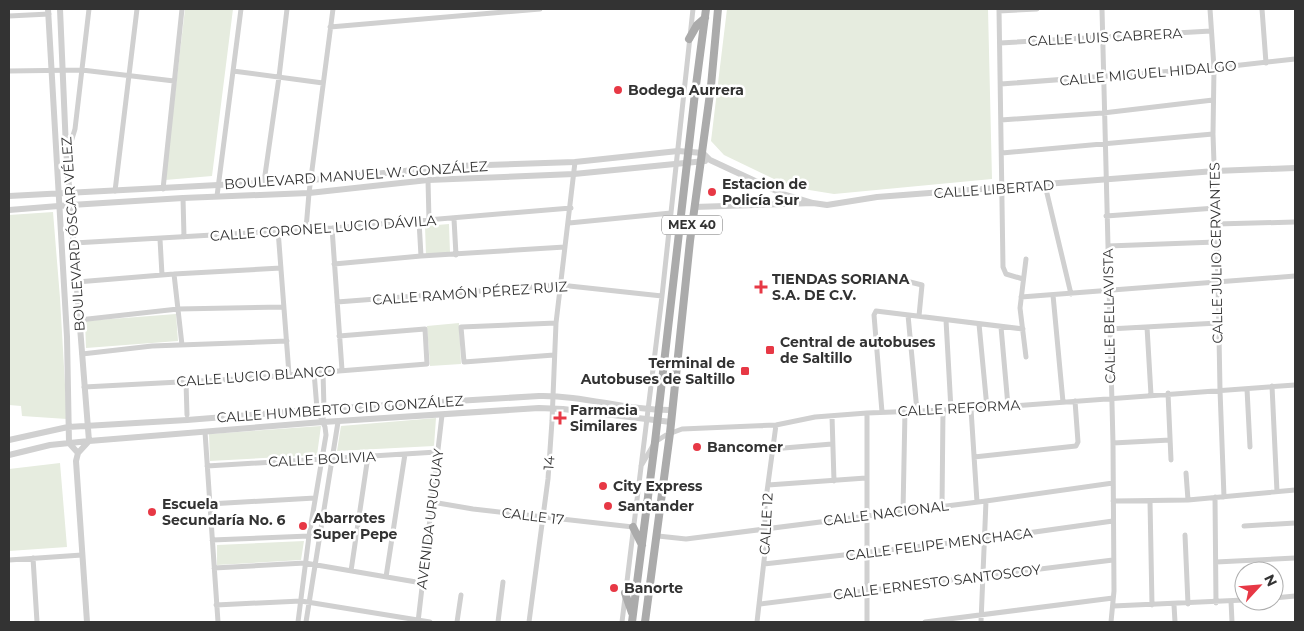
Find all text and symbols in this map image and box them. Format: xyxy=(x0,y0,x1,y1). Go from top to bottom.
street label: CALLE LUIS CABRERA xyxy=(1027,24,1184,50)
street label: CALLE MIGUEL HIDALGO xyxy=(1059,56,1238,90)
place label: Bodega Aurrera xyxy=(628,81,744,99)
marker: Bodega Aurrera xyxy=(612,84,624,96)
street label: BOULEVARD ÓSCAR VÉLEZ xyxy=(57,136,89,332)
street label: BOULEVARD MANUEL W. GONZÁLEZ xyxy=(224,157,488,193)
street label: CALLE JULIO CERVANTES xyxy=(1205,162,1227,344)
place label: Estacion de Policía Sur xyxy=(722,175,807,209)
street label: CALLE LIBERTAD xyxy=(933,176,1055,202)
marker: Estacion de Policía Sur xyxy=(706,186,718,198)
street label: CALLE CORONEL LUCIO DÁVILA xyxy=(209,211,438,245)
road number: MEX 40 xyxy=(662,216,722,234)
street label: CALLE BELLAVISTA xyxy=(1099,247,1119,384)
place label: TIENDAS SORIANA S.A. DE C.V. xyxy=(772,270,910,304)
street label: CALLE RAMÓN PÉREZ RUIZ xyxy=(372,277,568,309)
marker: TIENDAS SORIANA S.A. DE C.V. xyxy=(754,280,768,294)
place label: Central de autobuses de Saltillo xyxy=(780,333,936,367)
marker: Central de autobuses de Saltillo xyxy=(764,344,776,356)
place label: Terminal de Autobuses de Saltillo xyxy=(580,354,735,388)
street label: CALLE LUCIO BLANCO xyxy=(176,361,336,391)
marker: Terminal de Autobuses de Saltillo xyxy=(739,365,751,377)
street label: CALLE HUMBERTO CID GONZÁLEZ xyxy=(216,391,464,427)
street label: CALLE REFORMA xyxy=(897,396,1022,420)
place label: Farmacia Similares xyxy=(570,401,638,435)
marker: Farmacia Similares xyxy=(554,412,566,424)
place label: Bancomer xyxy=(707,438,783,456)
marker: Bancomer xyxy=(691,441,703,453)
street label: CALLE BOLIVIA xyxy=(268,447,377,471)
street label: AVENIDA URUGUAY xyxy=(412,448,448,590)
street label: 14 xyxy=(539,454,559,471)
place label: City Express xyxy=(613,477,703,495)
marker: City Express xyxy=(597,480,609,492)
street label: CALLE 12 xyxy=(755,492,777,556)
place label: Escuela Secundaría No. 6 xyxy=(162,495,286,529)
street label: CALLE NACIONAL xyxy=(822,496,950,530)
place label: Santander xyxy=(618,497,694,515)
marker: Santander xyxy=(602,500,614,512)
street label: CALLE 17 xyxy=(501,503,565,529)
marker: Escuela Secundaría No. 6 xyxy=(146,506,158,518)
place label: Abarrotes Super Pepe xyxy=(312,509,398,543)
marker: Abarrotes Super Pepe xyxy=(297,520,309,532)
street label: CALLE FELIPE MENCHACA xyxy=(845,523,1034,564)
street label: CALLE ERNESTO SANTOSCOY xyxy=(832,560,1042,604)
north arrow xyxy=(1234,561,1284,611)
text: N xyxy=(1260,571,1281,589)
place label: Banorte xyxy=(624,579,683,597)
marker: Banorte xyxy=(608,582,620,594)

